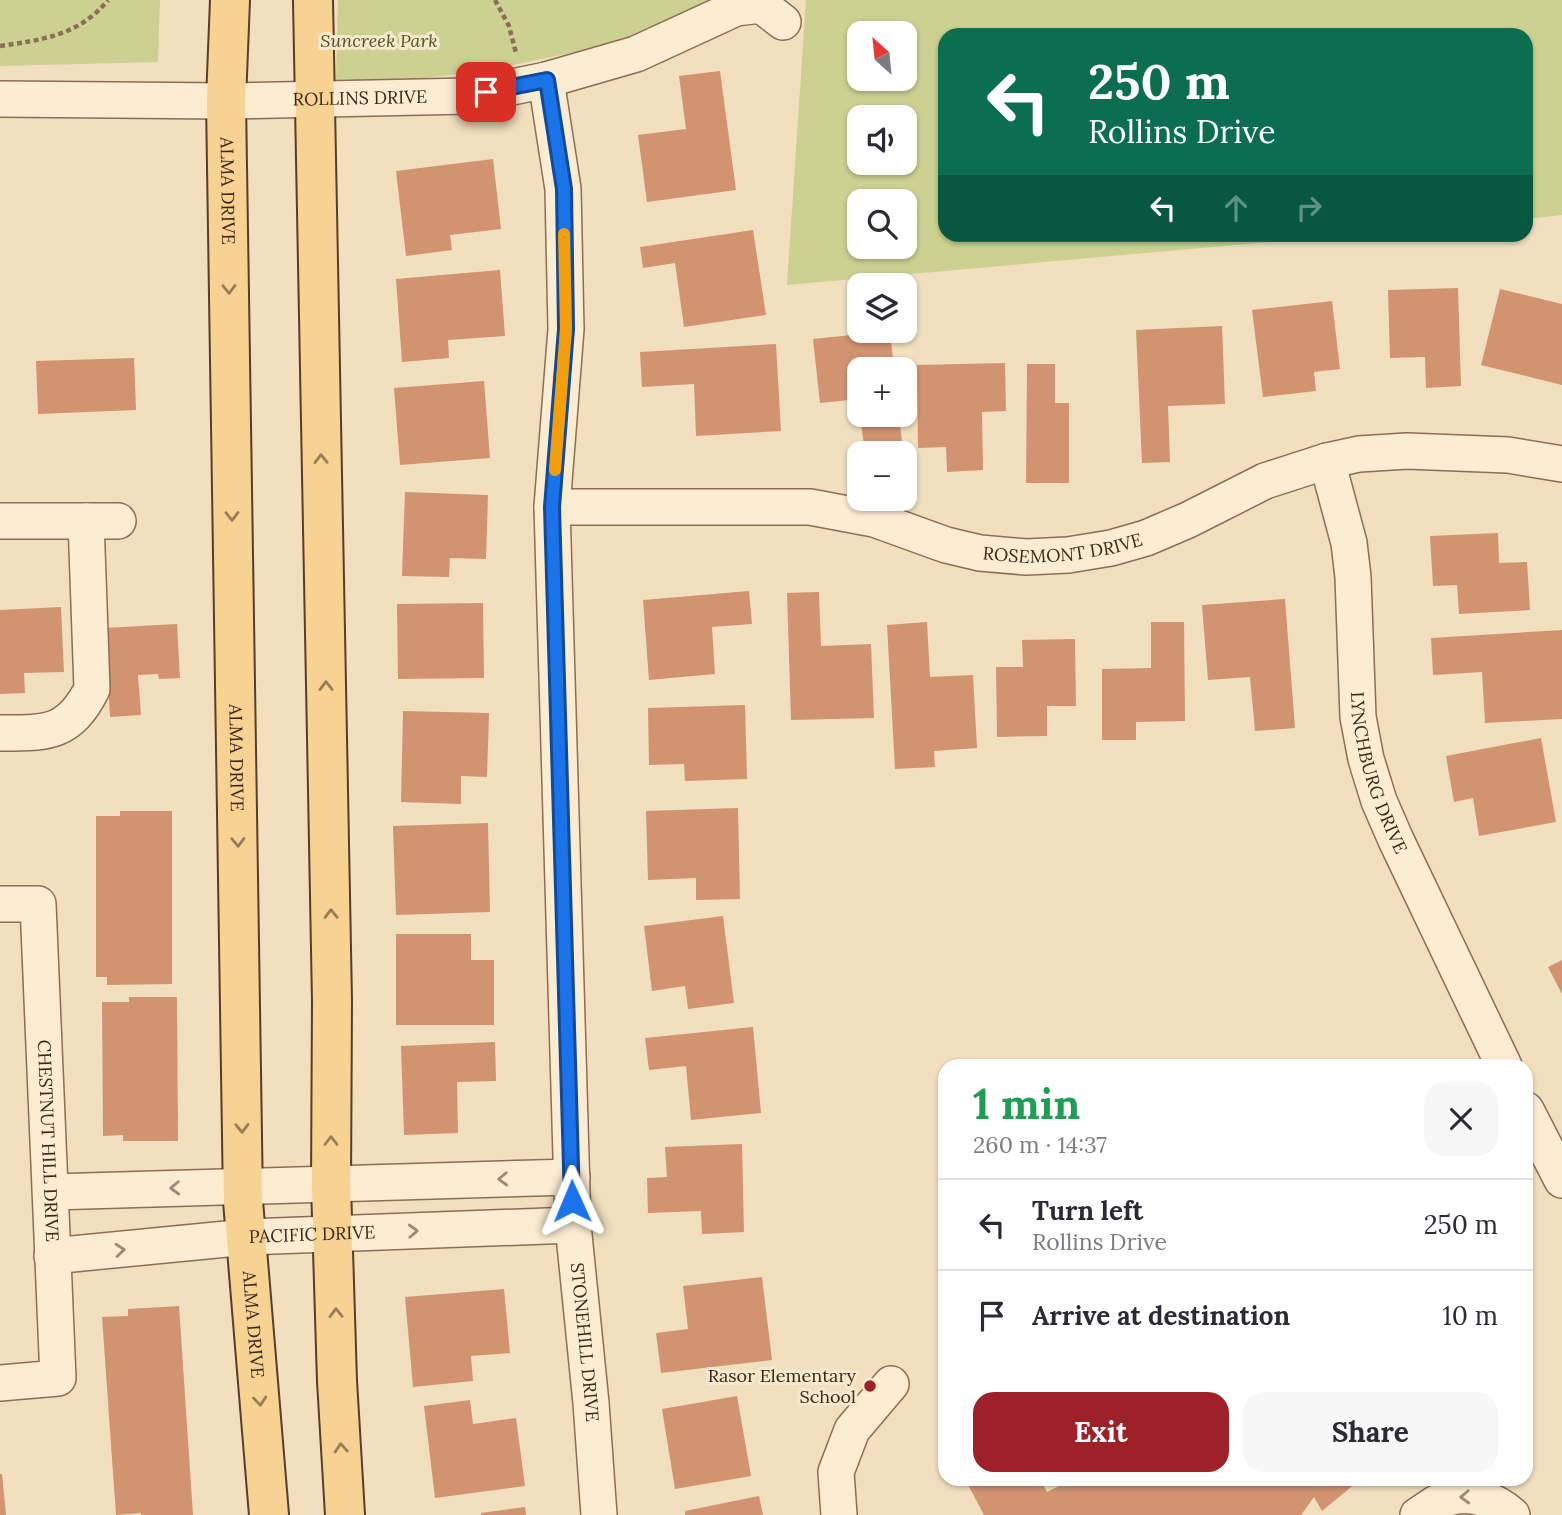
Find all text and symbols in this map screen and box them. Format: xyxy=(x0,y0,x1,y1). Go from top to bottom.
north arrow xyxy=(847,21,917,91)
map controls xyxy=(847,21,917,511)
park label: Suncreek Park xyxy=(320,29,438,52)
text: 250 m xyxy=(1088,50,1230,112)
icon: left xyxy=(973,56,1064,147)
pin xyxy=(456,62,516,122)
icon: arrive xyxy=(467,73,505,111)
street label: ROLLINS DRIVE xyxy=(292,85,427,111)
button: sound xyxy=(847,105,917,175)
text: Rollins Drive xyxy=(1088,111,1276,152)
street label: ALMA DRIVE xyxy=(216,136,240,245)
button: search xyxy=(847,189,917,259)
icon: left xyxy=(1144,189,1182,227)
icon: ahead xyxy=(1217,189,1255,227)
icon: right xyxy=(1290,189,1328,227)
button: layers xyxy=(847,273,917,343)
one-way arrow xyxy=(221,283,236,294)
button: + xyxy=(847,357,917,427)
button: − xyxy=(847,441,917,511)
one-way arrow xyxy=(314,453,329,464)
one-way arrow xyxy=(225,511,240,522)
street label: ROSEMONT DRIVE xyxy=(982,528,1145,568)
one-way arrow xyxy=(318,681,334,691)
street label: LYNCHBURG DRIVE xyxy=(1346,691,1413,857)
street label: ALMA DRIVE xyxy=(224,703,249,812)
one-way arrow xyxy=(230,836,245,847)
one-way arrow xyxy=(323,908,338,919)
street label: CHESTNUT HILL DRIVE xyxy=(33,1039,64,1242)
text: 1 min xyxy=(973,1077,1080,1131)
button: close xyxy=(1424,1082,1498,1156)
one-way arrow xyxy=(235,1123,250,1134)
text: 260 m · 14:37 xyxy=(973,1130,1107,1159)
one-way arrow xyxy=(324,1136,339,1147)
position arrow xyxy=(535,1164,609,1238)
one-way arrow xyxy=(498,1171,508,1187)
one-way arrow xyxy=(170,1181,181,1196)
text: Turn left xyxy=(1032,1194,1143,1227)
icon: left xyxy=(973,1206,1011,1244)
text: 250 m xyxy=(1424,1208,1498,1241)
street label: PACIFIC DRIVE xyxy=(248,1220,376,1248)
one-way arrow xyxy=(408,1223,419,1238)
text: Rollins Drive xyxy=(1032,1227,1167,1256)
one-way arrow xyxy=(114,1242,125,1257)
street label: STONEHILL DRIVE xyxy=(566,1261,604,1423)
street label: ALMA DRIVE xyxy=(238,1269,270,1379)
icon: arrive xyxy=(973,1297,1011,1335)
text: Arrive at destination xyxy=(1032,1299,1290,1332)
text: 10 m xyxy=(1442,1299,1498,1332)
one-way arrow xyxy=(328,1307,343,1318)
place label: Rasor Elementary School xyxy=(708,1364,856,1408)
marker: Rasor Elementary School xyxy=(862,1378,878,1394)
button: Exit xyxy=(973,1392,1229,1472)
button: Share xyxy=(1243,1392,1498,1472)
one-way arrow xyxy=(252,1396,267,1407)
one-way arrow xyxy=(334,1442,349,1453)
one-way arrow xyxy=(1460,1489,1470,1505)

